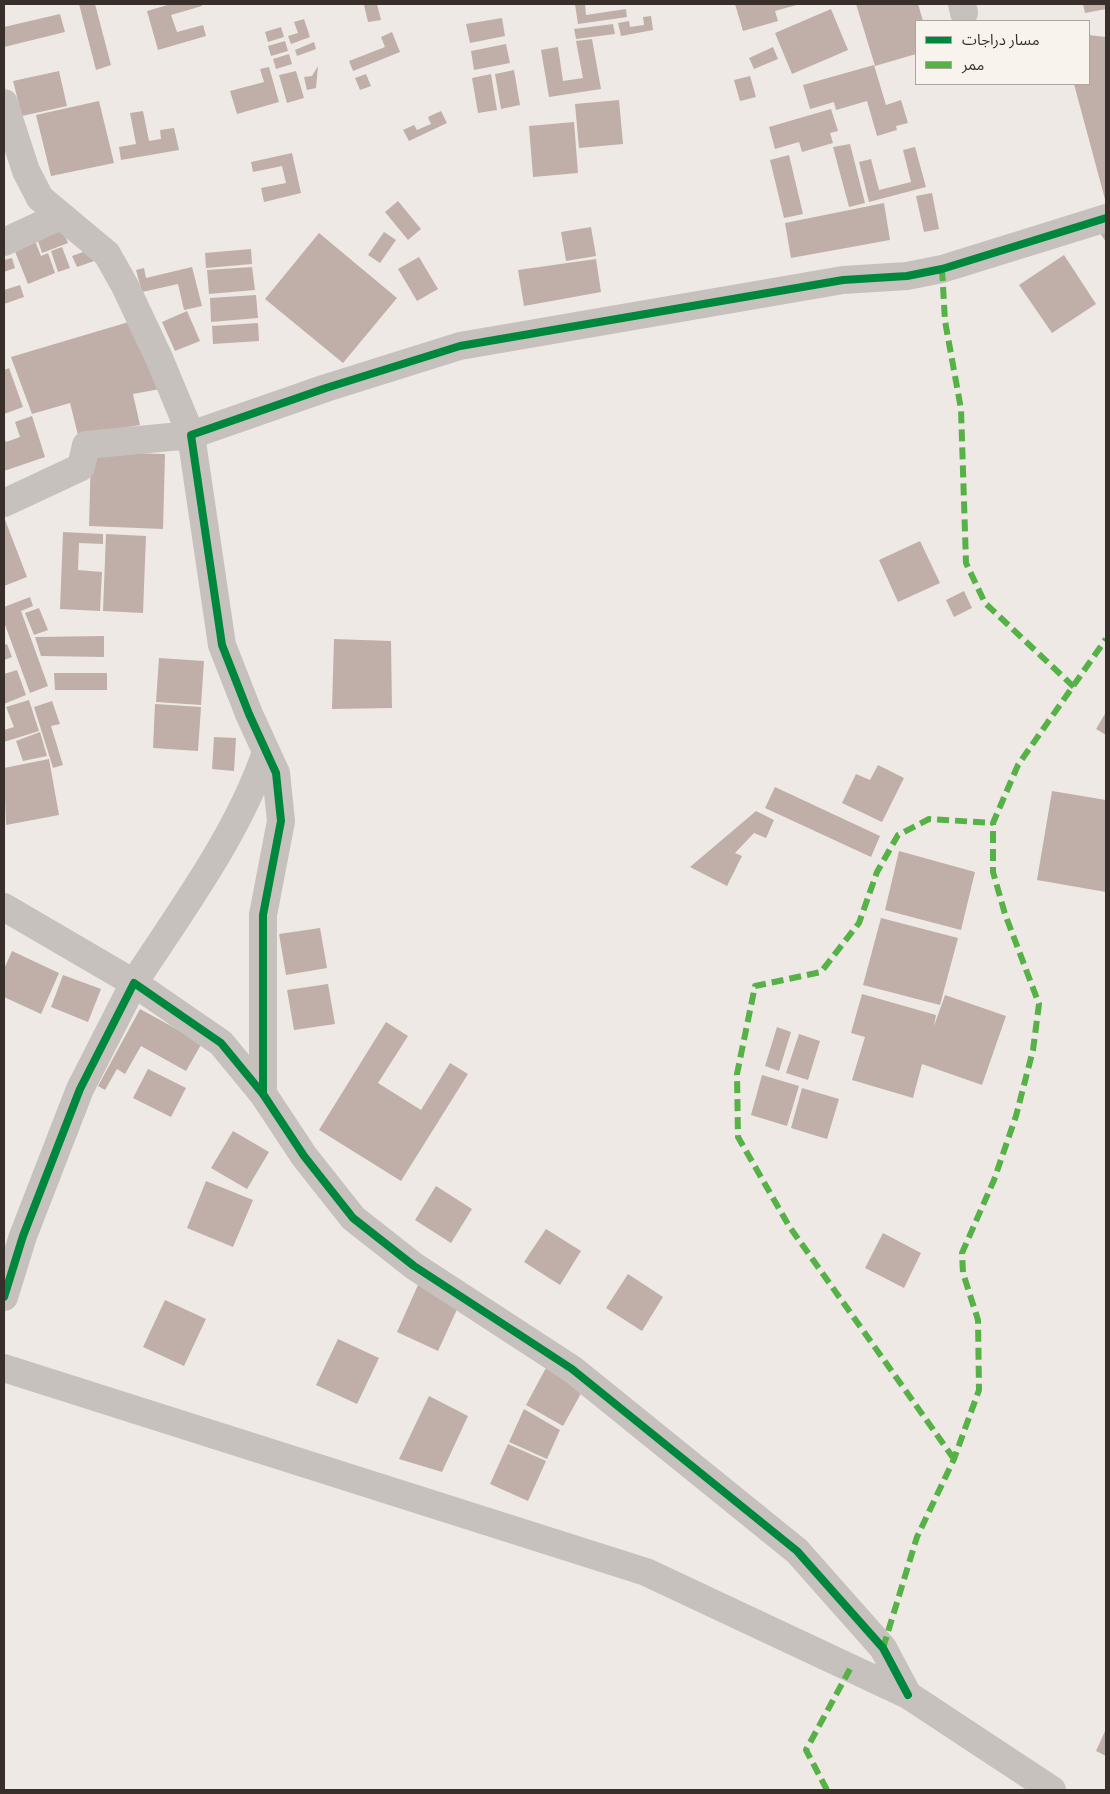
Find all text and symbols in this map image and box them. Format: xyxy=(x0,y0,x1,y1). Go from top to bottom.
legend xyxy=(915,20,1090,85)
text: مسار دراجات xyxy=(962,30,1040,49)
text: ممر xyxy=(962,55,985,74)

